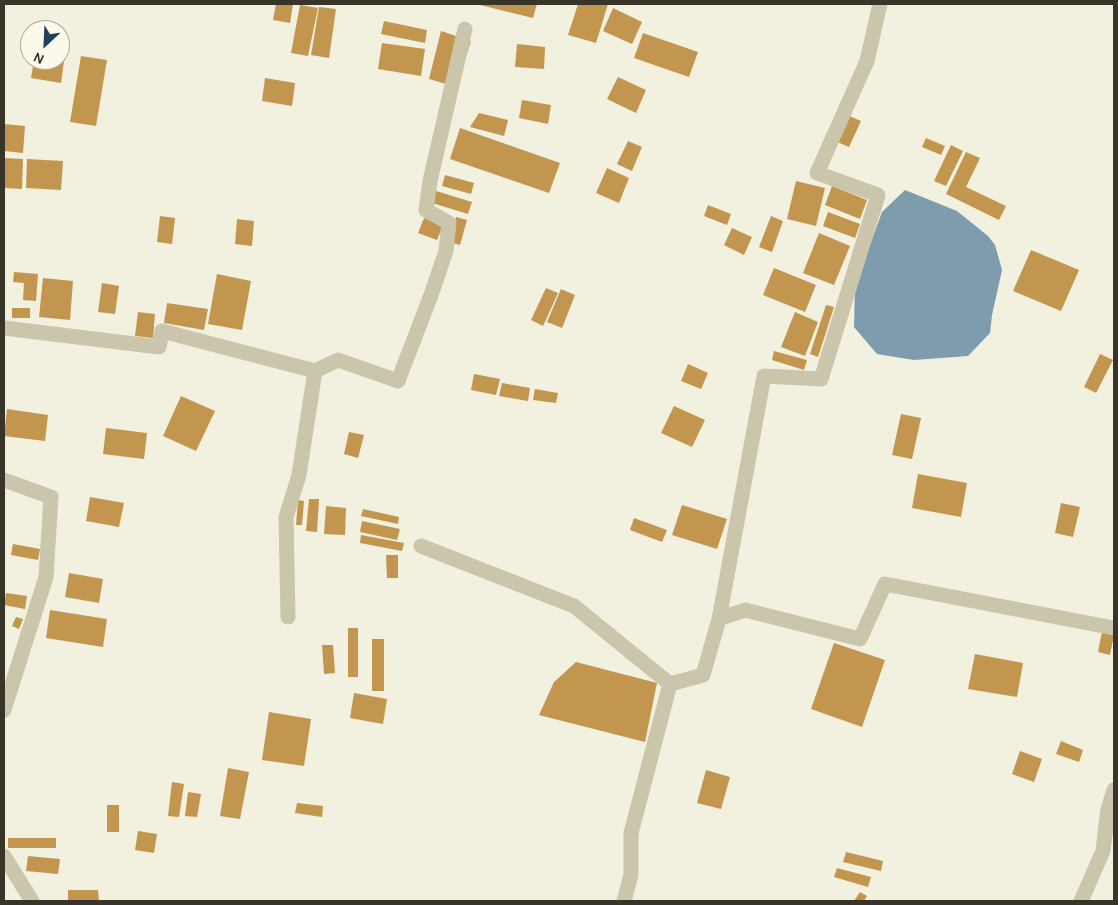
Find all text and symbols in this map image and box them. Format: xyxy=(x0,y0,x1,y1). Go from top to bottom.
north arrow xyxy=(20,20,70,70)
text: N xyxy=(31,48,47,68)

